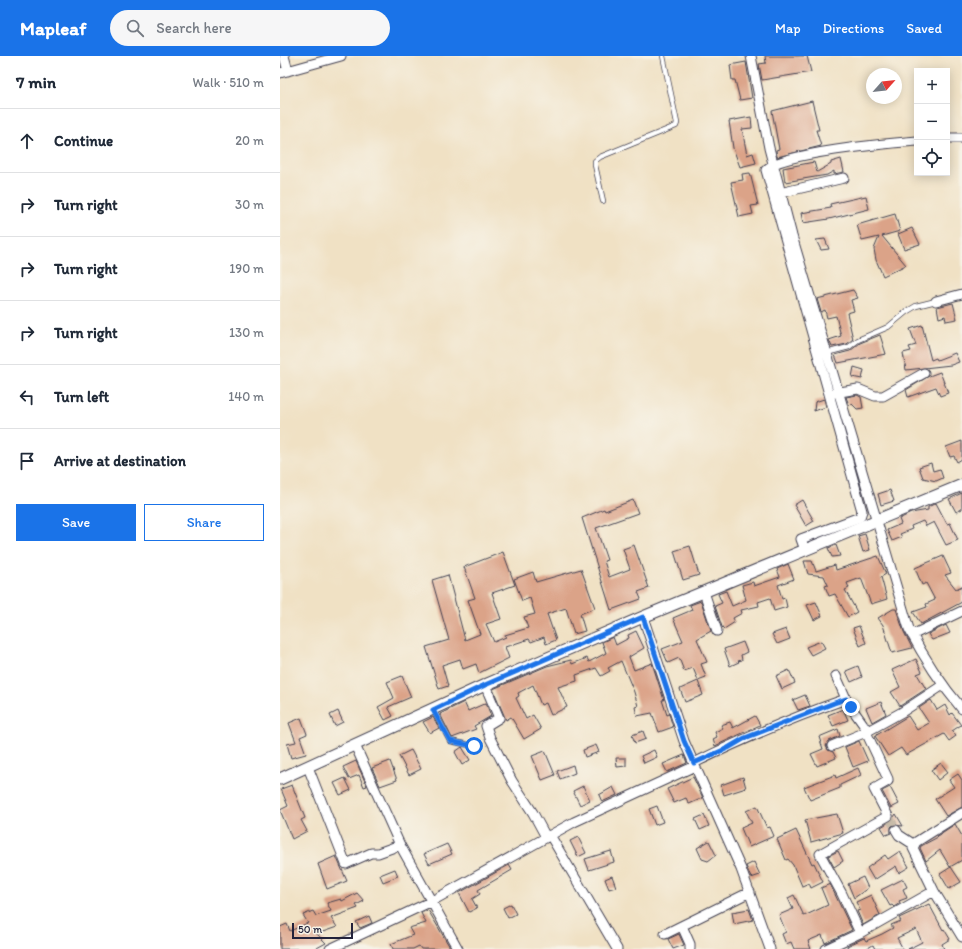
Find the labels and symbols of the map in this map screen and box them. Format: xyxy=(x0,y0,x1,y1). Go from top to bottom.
north arrow xyxy=(866,68,902,104)
route end xyxy=(842,698,860,716)
route start xyxy=(465,737,483,755)
scale bar xyxy=(292,921,353,940)

